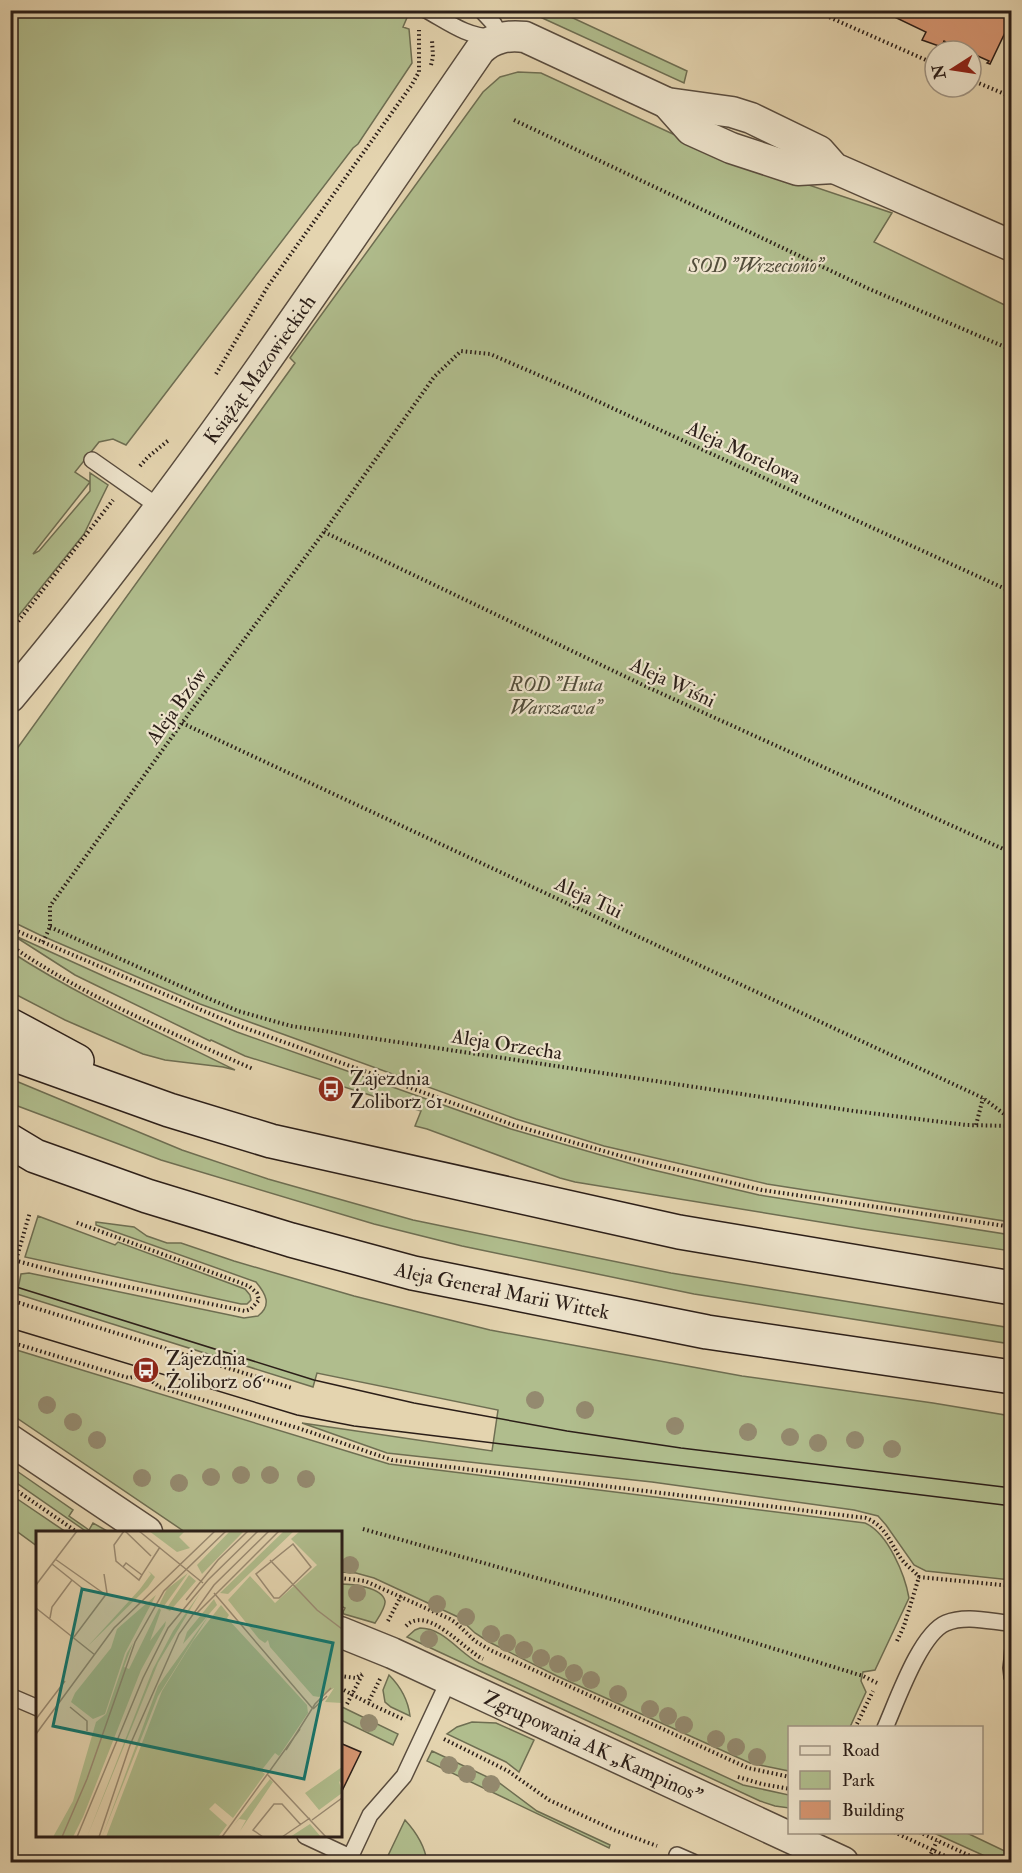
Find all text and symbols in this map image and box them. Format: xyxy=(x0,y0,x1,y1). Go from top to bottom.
north arrow xyxy=(923,39,983,99)
text: N xyxy=(928,62,951,82)
park label: SOD "Wrzeciono" xyxy=(688,253,826,278)
street label: Książąt Mazowieckich xyxy=(198,290,321,449)
street label: Aleja Morelowa xyxy=(682,415,805,490)
street label: Aleja Wiśni xyxy=(625,651,719,713)
street label: Aleja Bzów xyxy=(140,663,213,750)
park label: ROD "Huta Warszawa" xyxy=(508,672,604,720)
street label: Aleja Tui xyxy=(550,871,627,924)
street label: Aleja Orzecha xyxy=(449,1023,565,1066)
place label: Zajezdnia Żoliborz 01 xyxy=(350,1066,443,1114)
bus stop icon: Zajezdnia Żoliborz 01 xyxy=(316,1074,346,1104)
street label: Aleja Generał Marii Wittek xyxy=(391,1256,612,1325)
place label: Zajezdnia Żoliborz 06 xyxy=(166,1346,263,1394)
bus stop icon: Zajezdnia Żoliborz 06 xyxy=(131,1355,161,1385)
inset map xyxy=(36,1531,342,1837)
street label: Zgrupowania AK „Kampinos” xyxy=(480,1685,707,1808)
legend xyxy=(788,1726,983,1834)
text: Road xyxy=(842,1739,880,1762)
text: Park xyxy=(842,1769,875,1792)
text: Building xyxy=(842,1799,905,1822)

